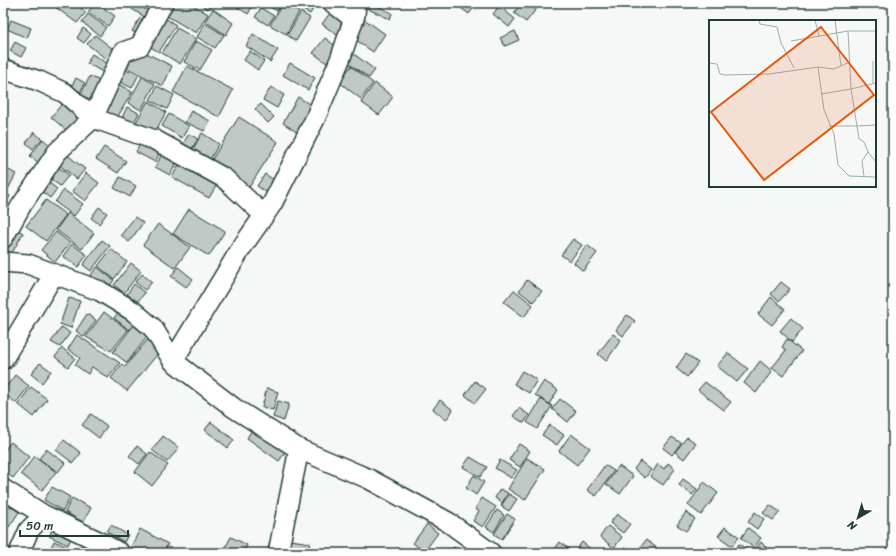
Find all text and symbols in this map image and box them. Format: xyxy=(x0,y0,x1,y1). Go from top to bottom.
inset map xyxy=(709,20,876,187)
north arrow xyxy=(838,498,878,538)
scale bar xyxy=(20,512,128,538)
text: 50 m xyxy=(26,515,53,537)
text: N xyxy=(843,515,862,536)

